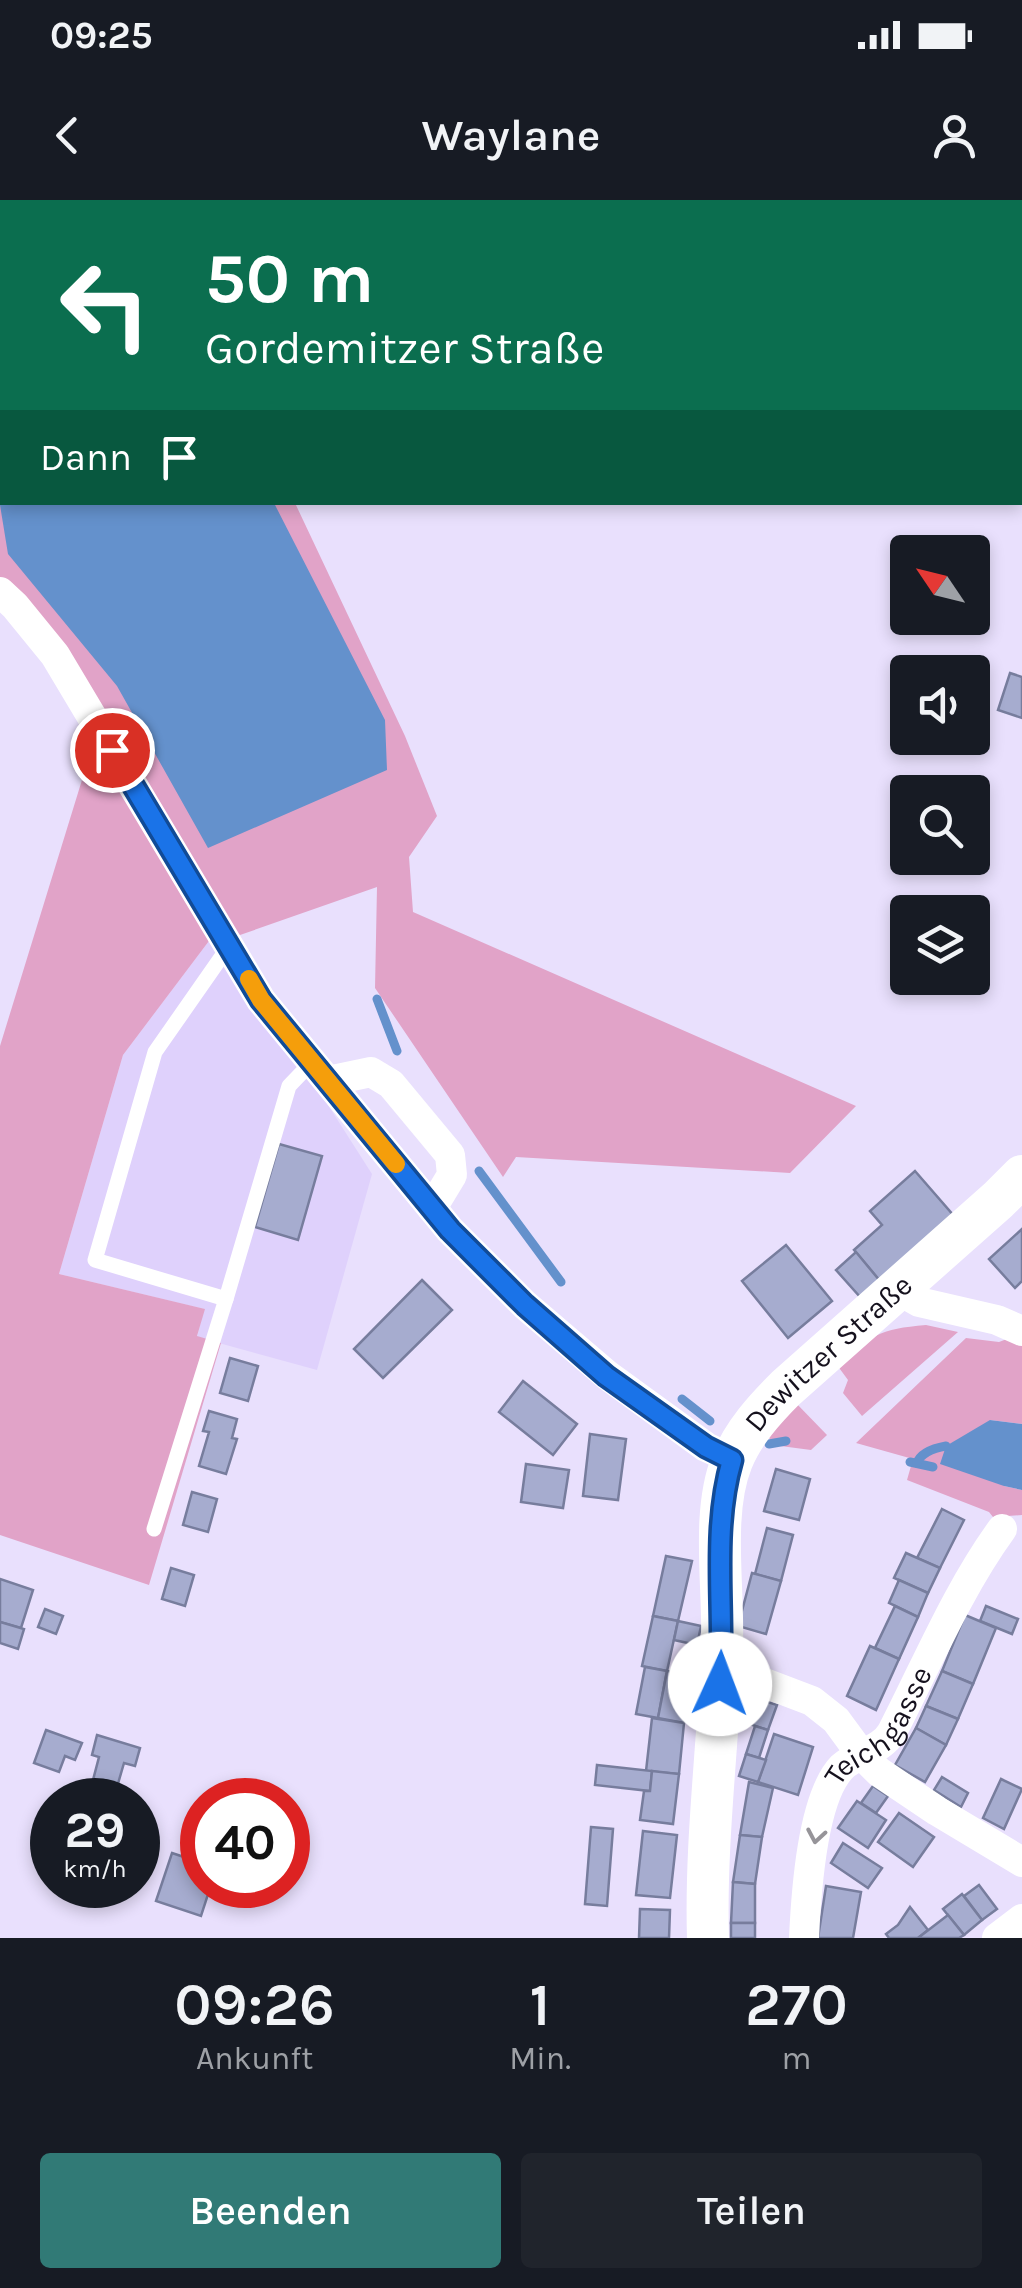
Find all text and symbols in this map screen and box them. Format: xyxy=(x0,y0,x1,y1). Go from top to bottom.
text: 09:25 xyxy=(50,13,153,58)
icon: back xyxy=(40,108,95,163)
icon: person xyxy=(927,108,982,163)
text: Waylane xyxy=(421,109,601,161)
text: 50 m xyxy=(205,238,374,320)
icon: left xyxy=(40,240,170,370)
text: Gordemitzer Straße xyxy=(205,322,604,374)
icon: arrive xyxy=(152,430,207,485)
text: Dann xyxy=(40,435,132,480)
north arrow xyxy=(890,535,990,635)
map controls xyxy=(890,535,990,995)
button: sound xyxy=(890,655,990,755)
pin xyxy=(70,708,155,793)
icon: arrive xyxy=(85,723,140,778)
button: search xyxy=(890,775,990,875)
button: layers xyxy=(890,895,990,995)
street label: Dewitzer Straße xyxy=(737,1267,920,1439)
position arrow xyxy=(668,1632,772,1736)
street label: Teichgasse xyxy=(816,1660,940,1791)
speed limit sign: 40 xyxy=(180,1778,310,1908)
text: 29 xyxy=(65,1801,125,1860)
one-way arrow xyxy=(806,1827,827,1844)
text: km/h xyxy=(63,1854,127,1883)
text: 09:26 xyxy=(174,1970,335,2040)
text: 1 xyxy=(530,1970,551,2040)
text: 270 xyxy=(745,1970,848,2040)
text: Ankunft xyxy=(196,2040,313,2077)
text: Min. xyxy=(509,2040,571,2077)
text: m xyxy=(781,2040,811,2077)
button: Beenden xyxy=(40,2153,501,2268)
button: Teilen xyxy=(521,2153,982,2268)

